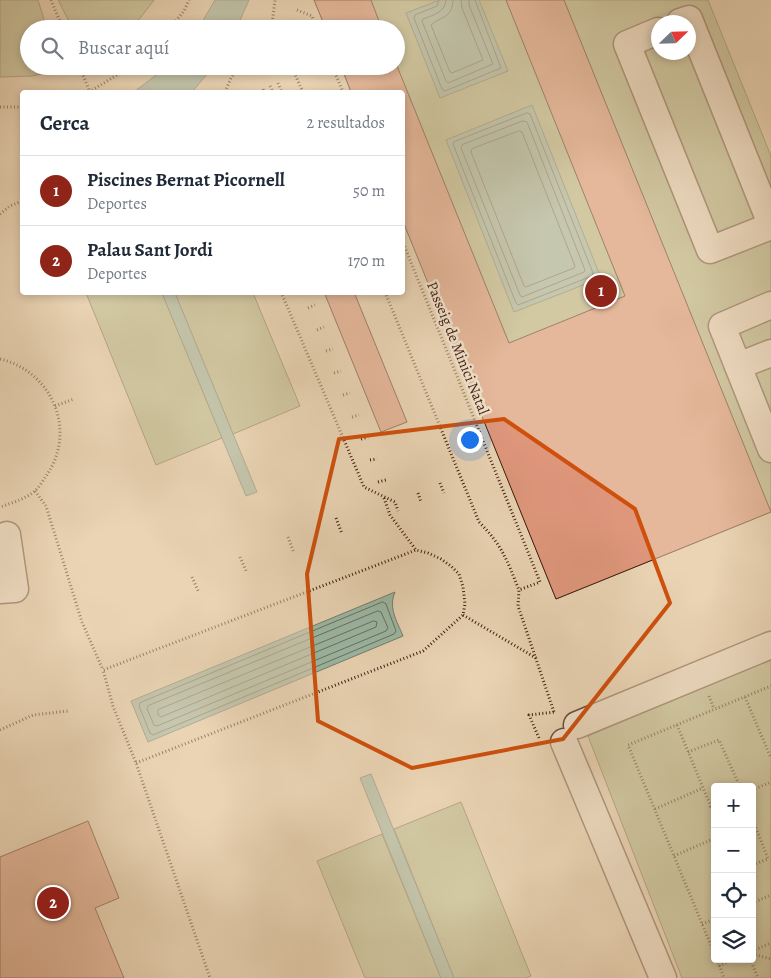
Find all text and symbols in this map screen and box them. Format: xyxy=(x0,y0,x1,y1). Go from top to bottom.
north arrow xyxy=(651,15,696,60)
search box xyxy=(20,20,405,75)
icon: search xyxy=(38,34,66,62)
text: Buscar aquí xyxy=(78,35,169,61)
text: Cerca xyxy=(40,109,90,137)
text: 2 resultados xyxy=(306,112,385,134)
text: Piscines Bernat Picornell xyxy=(87,167,285,193)
text: 1 xyxy=(53,180,59,202)
text: 50 m xyxy=(353,180,385,202)
text: Deportes xyxy=(87,193,147,215)
text: Palau Sant Jordi xyxy=(87,237,213,263)
text: 2 xyxy=(52,250,60,272)
text: 170 m xyxy=(348,250,385,272)
text: Deportes xyxy=(87,263,147,285)
pin: 1 xyxy=(585,272,617,310)
street label: Passeig de Minici Natal xyxy=(422,278,494,418)
your location xyxy=(457,427,483,453)
map controls xyxy=(711,783,756,963)
button: + xyxy=(711,783,756,828)
button: − xyxy=(711,828,756,873)
button: locate xyxy=(711,873,756,918)
pin: 2 xyxy=(37,884,69,922)
button: layers xyxy=(711,918,756,963)

